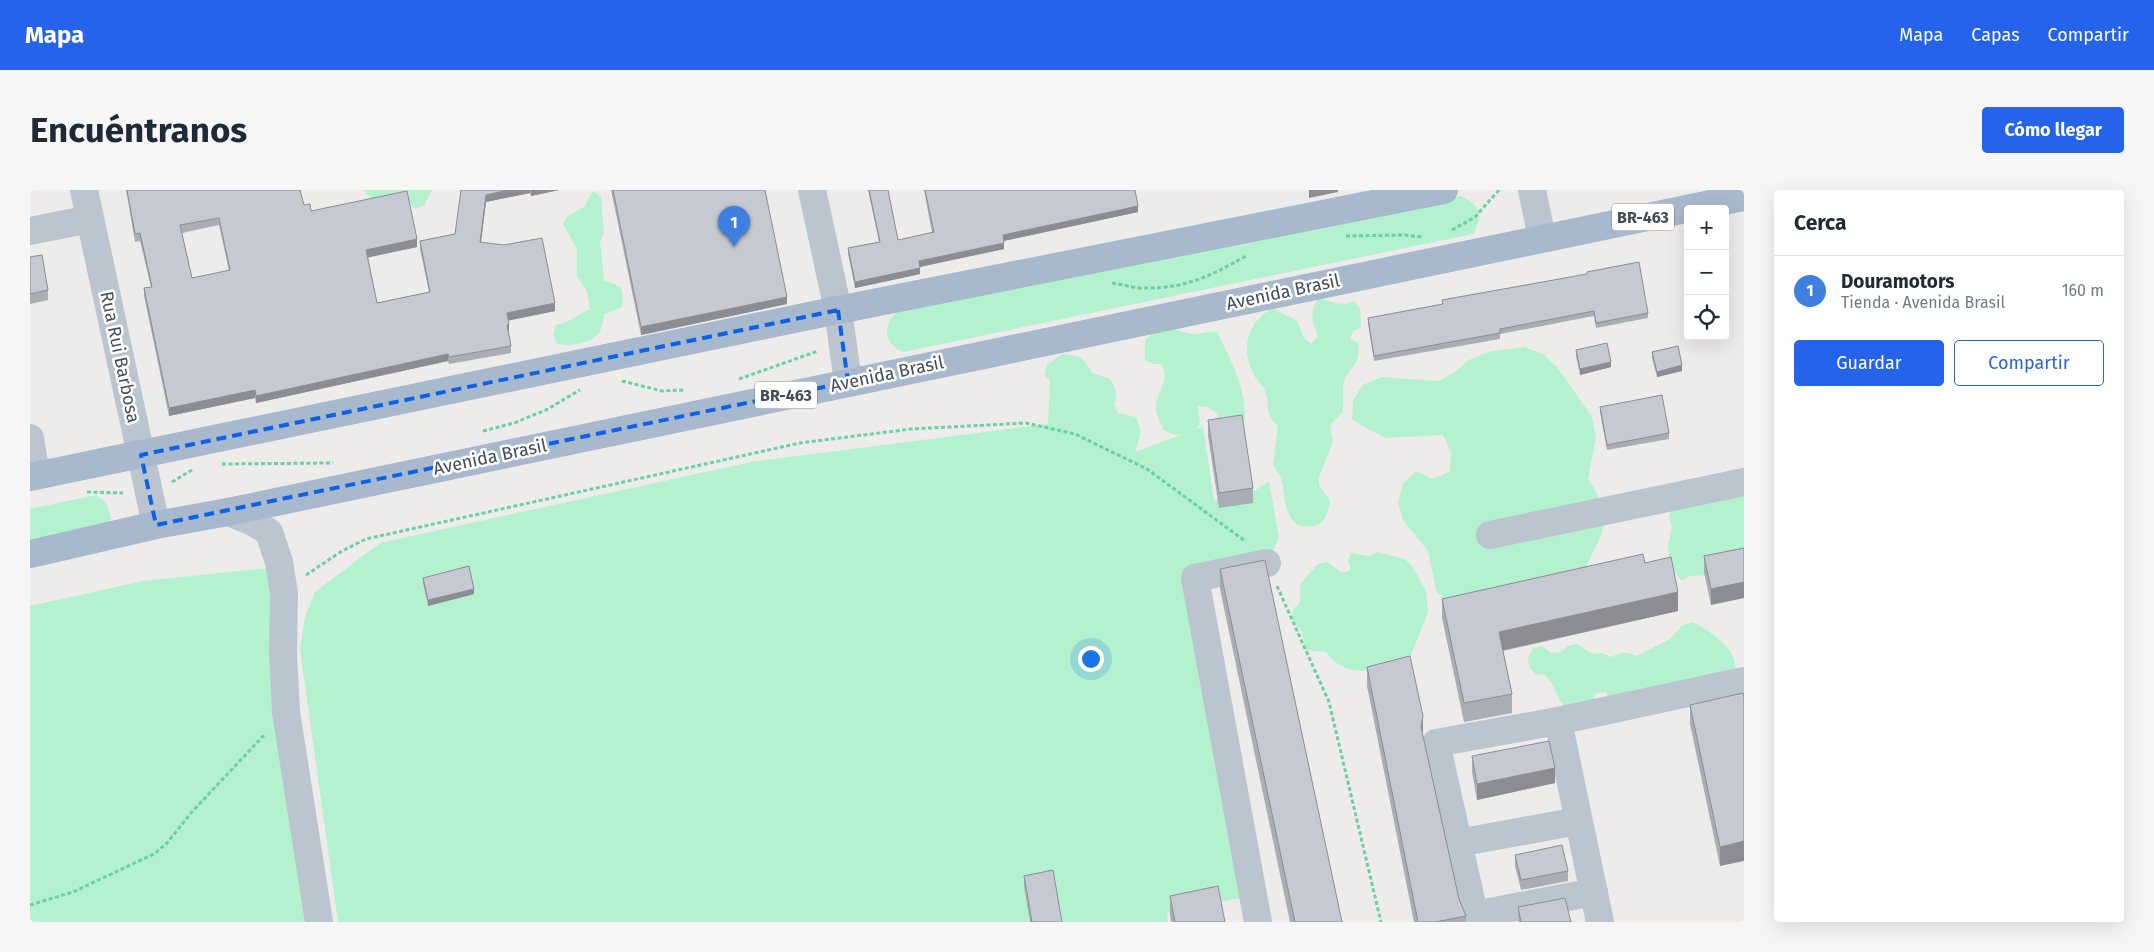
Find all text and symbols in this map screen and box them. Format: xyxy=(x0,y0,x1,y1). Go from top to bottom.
text: Mapa xyxy=(25,21,84,49)
text: Mapa xyxy=(1899,24,1943,46)
text: Capas xyxy=(1971,24,2020,46)
text: Compartir xyxy=(2048,24,2129,46)
button: Cómo llegar xyxy=(1982,107,2124,153)
text: Encuéntranos xyxy=(30,109,247,151)
road number: BR-463 xyxy=(1612,204,1674,231)
map controls xyxy=(1684,205,1729,340)
button: + xyxy=(1684,205,1729,250)
pin: 1 xyxy=(718,206,750,247)
text: Cerca xyxy=(1794,210,1846,236)
button: − xyxy=(1684,250,1729,295)
street label: Avenida Brasil xyxy=(1224,269,1342,315)
text: Douramotors xyxy=(1841,270,1955,293)
text: 1 xyxy=(1806,281,1814,300)
text: 160 m xyxy=(2062,281,2104,300)
street label: Rua Rui Barbosa xyxy=(95,289,145,425)
text: Tienda · Avenida Brasil xyxy=(1841,293,2005,312)
button: locate xyxy=(1684,295,1729,340)
button: Guardar xyxy=(1794,340,1944,386)
button: Compartir xyxy=(1954,340,2104,386)
street label: Avenida Brasil xyxy=(828,351,946,397)
road number: BR-463 xyxy=(755,382,817,408)
street label: Avenida Brasil xyxy=(431,434,549,480)
your location xyxy=(1078,646,1104,672)

